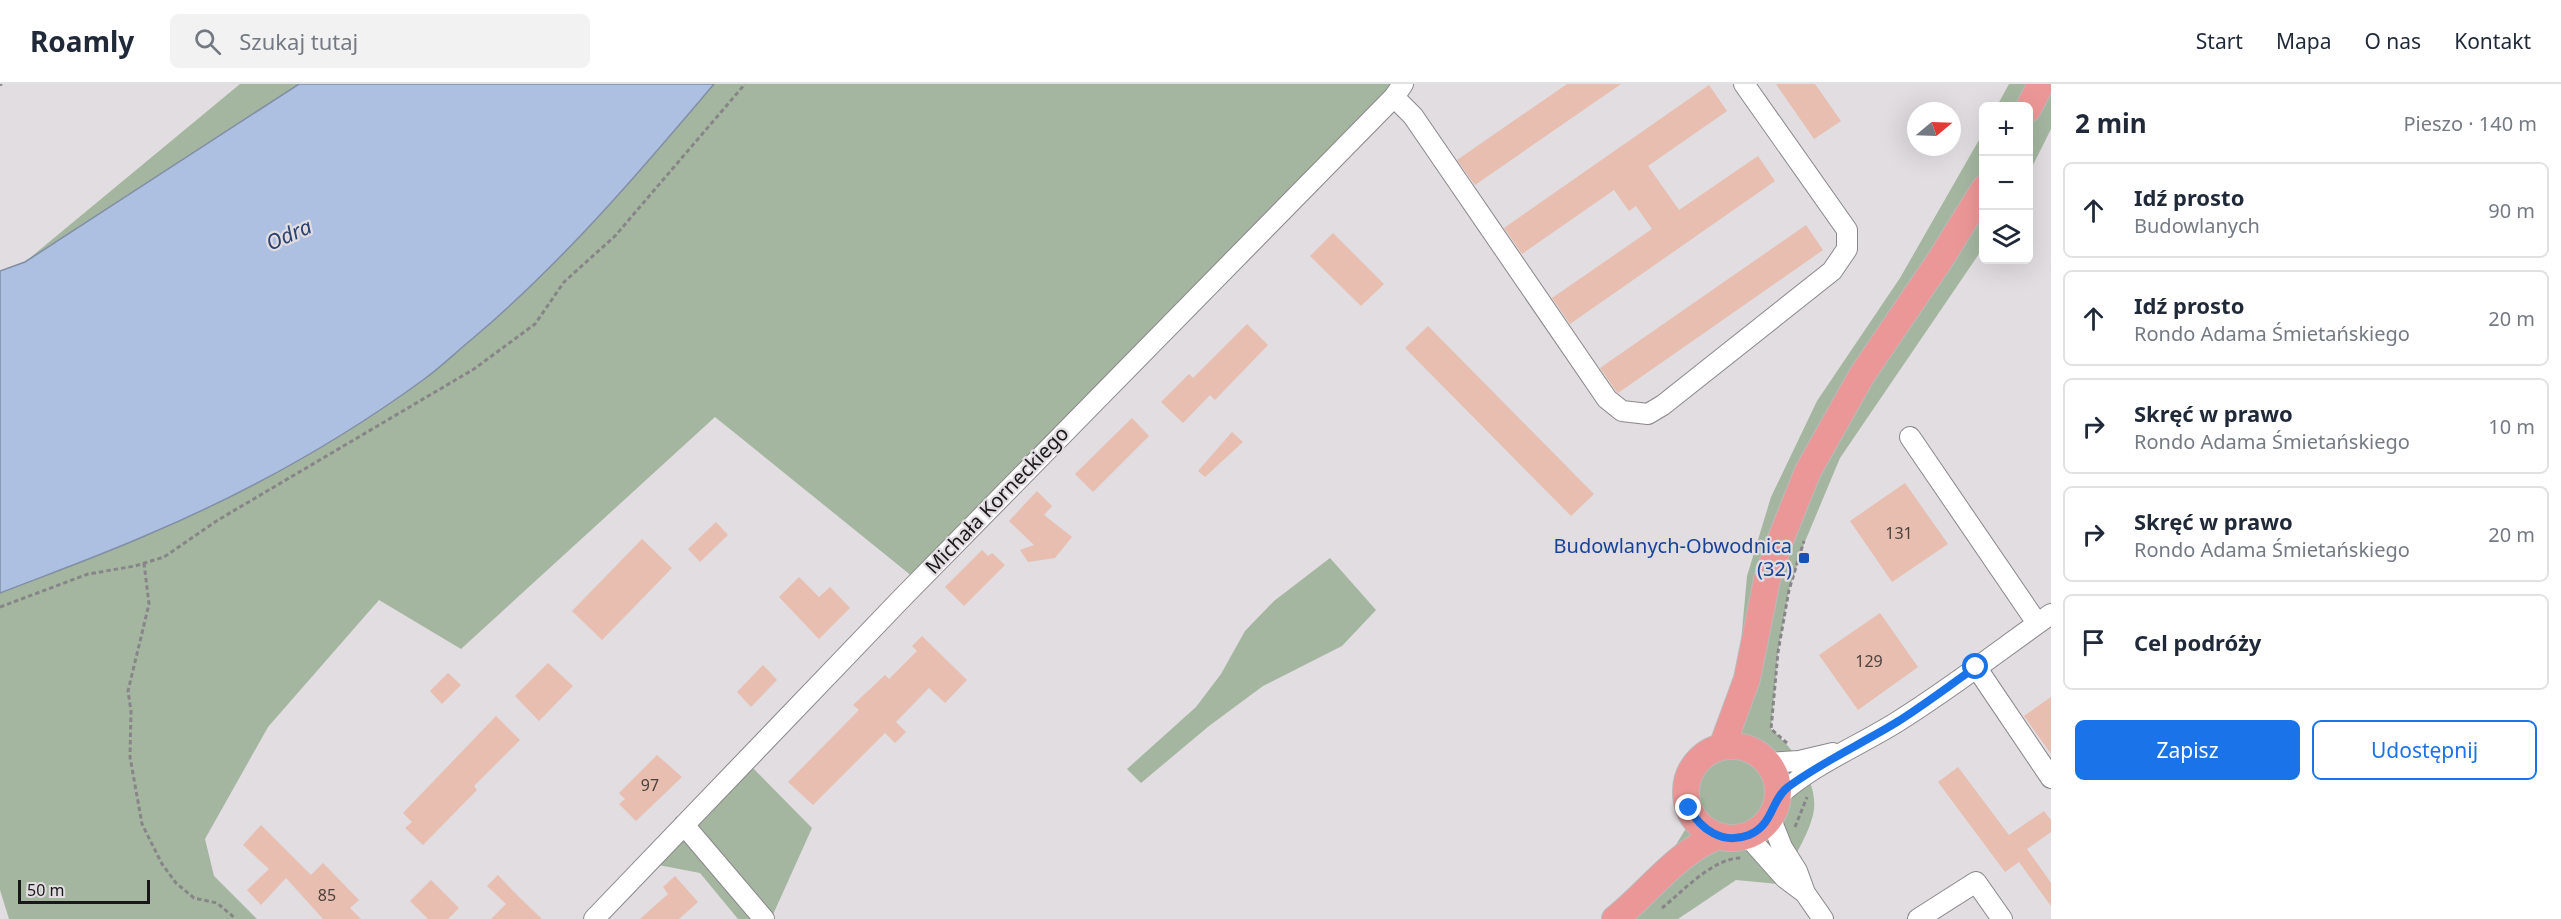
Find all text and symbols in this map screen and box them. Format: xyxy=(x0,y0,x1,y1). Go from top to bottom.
search box xyxy=(170,14,590,68)
text: Roamly xyxy=(30,22,134,60)
icon: search xyxy=(191,25,224,58)
text: Szukaj tutaj xyxy=(239,26,358,56)
text: Start xyxy=(2196,27,2243,55)
text: Mapa xyxy=(2276,27,2331,55)
text: O nas xyxy=(2364,27,2421,55)
text: Kontakt xyxy=(2454,27,2531,55)
north arrow xyxy=(1907,102,1961,156)
map controls xyxy=(1979,102,2033,264)
button: + xyxy=(1979,102,2033,156)
text: 2 min xyxy=(2075,105,2147,141)
text: Pieszo · 140 m xyxy=(2403,110,2537,137)
button: − xyxy=(1979,156,2033,210)
text: Idź prosto xyxy=(2134,182,2244,212)
icon: ahead xyxy=(2077,194,2110,227)
text: 90 m xyxy=(2488,197,2535,224)
button: layers xyxy=(1979,210,2033,264)
water label: Odra xyxy=(261,212,316,256)
text: Budowlanych xyxy=(2134,212,2260,239)
text: Idź prosto xyxy=(2134,290,2244,320)
icon: ahead xyxy=(2077,302,2110,335)
text: 20 m xyxy=(2488,305,2535,332)
text: Rondo Adama Śmietańskiego xyxy=(2134,320,2410,347)
text: Skręć w prawo xyxy=(2134,398,2293,428)
icon: right xyxy=(2077,410,2110,443)
text: 10 m xyxy=(2488,413,2535,440)
street label: Michała Korneckiego xyxy=(919,420,1074,579)
text: Rondo Adama Śmietańskiego xyxy=(2134,428,2410,455)
text: Skręć w prawo xyxy=(2134,506,2293,536)
icon: right xyxy=(2077,518,2110,551)
text: 20 m xyxy=(2488,521,2535,548)
house number: 131 xyxy=(1885,522,1913,544)
place label: Budowlanych-Obwodnica (32) xyxy=(1554,532,1792,582)
text: Rondo Adama Śmietańskiego xyxy=(2134,536,2410,563)
marker: Budowlanych-Obwodnica (32) xyxy=(1797,551,1811,565)
icon: arrive xyxy=(2077,626,2110,659)
text: Cel podróży xyxy=(2134,627,2261,657)
house number: 129 xyxy=(1855,650,1883,672)
route start xyxy=(1962,653,1988,679)
button: Zapisz xyxy=(2075,720,2300,780)
button: Udostępnij xyxy=(2312,720,2537,780)
house number: 97 xyxy=(641,774,659,796)
route end xyxy=(1675,794,1701,820)
scale bar xyxy=(18,877,150,904)
text: 50 m xyxy=(27,879,64,901)
house number: 85 xyxy=(318,884,336,906)

